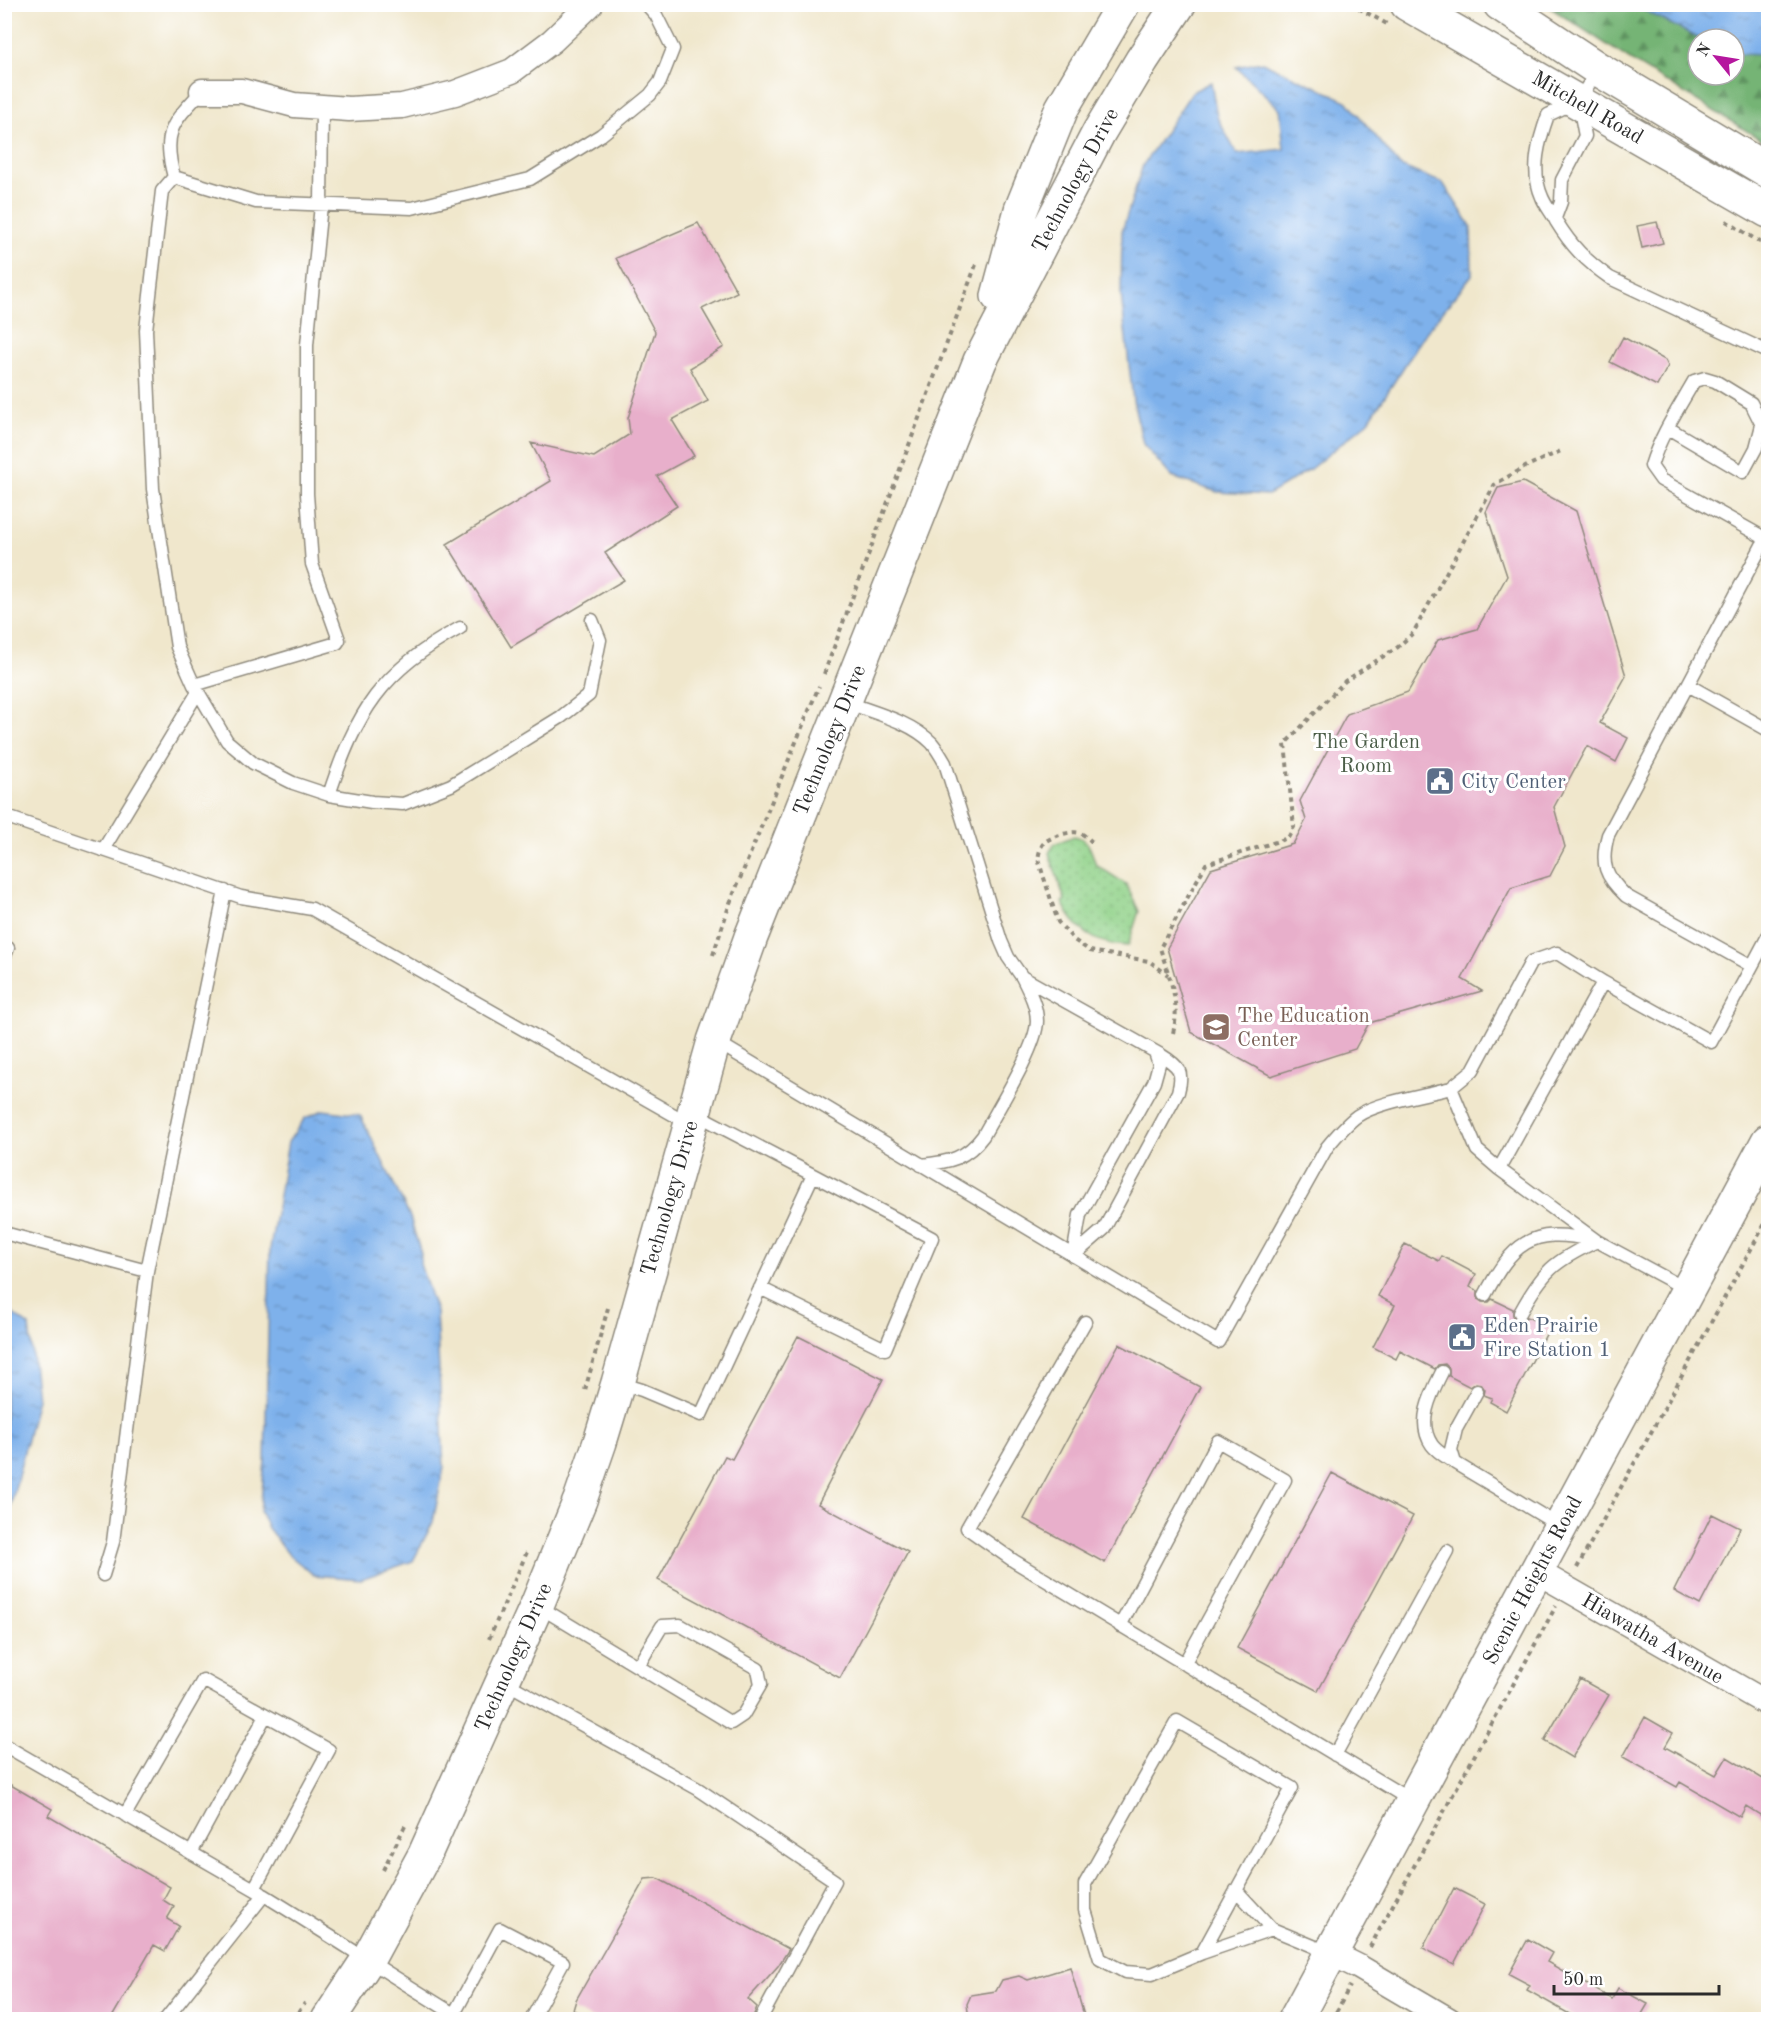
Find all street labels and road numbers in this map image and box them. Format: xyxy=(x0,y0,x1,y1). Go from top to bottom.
street label: Mitchell Road xyxy=(1528,68,1647,149)
street label: Technology Drive xyxy=(1029,105,1123,256)
street label: Technology Drive xyxy=(791,662,870,819)
street label: Technology Drive xyxy=(638,1118,703,1278)
street label: Scenic Heights Road xyxy=(1480,1493,1587,1668)
street label: Technology Drive xyxy=(472,1580,557,1735)
street label: Hiawatha Avenue xyxy=(1578,1590,1727,1688)

